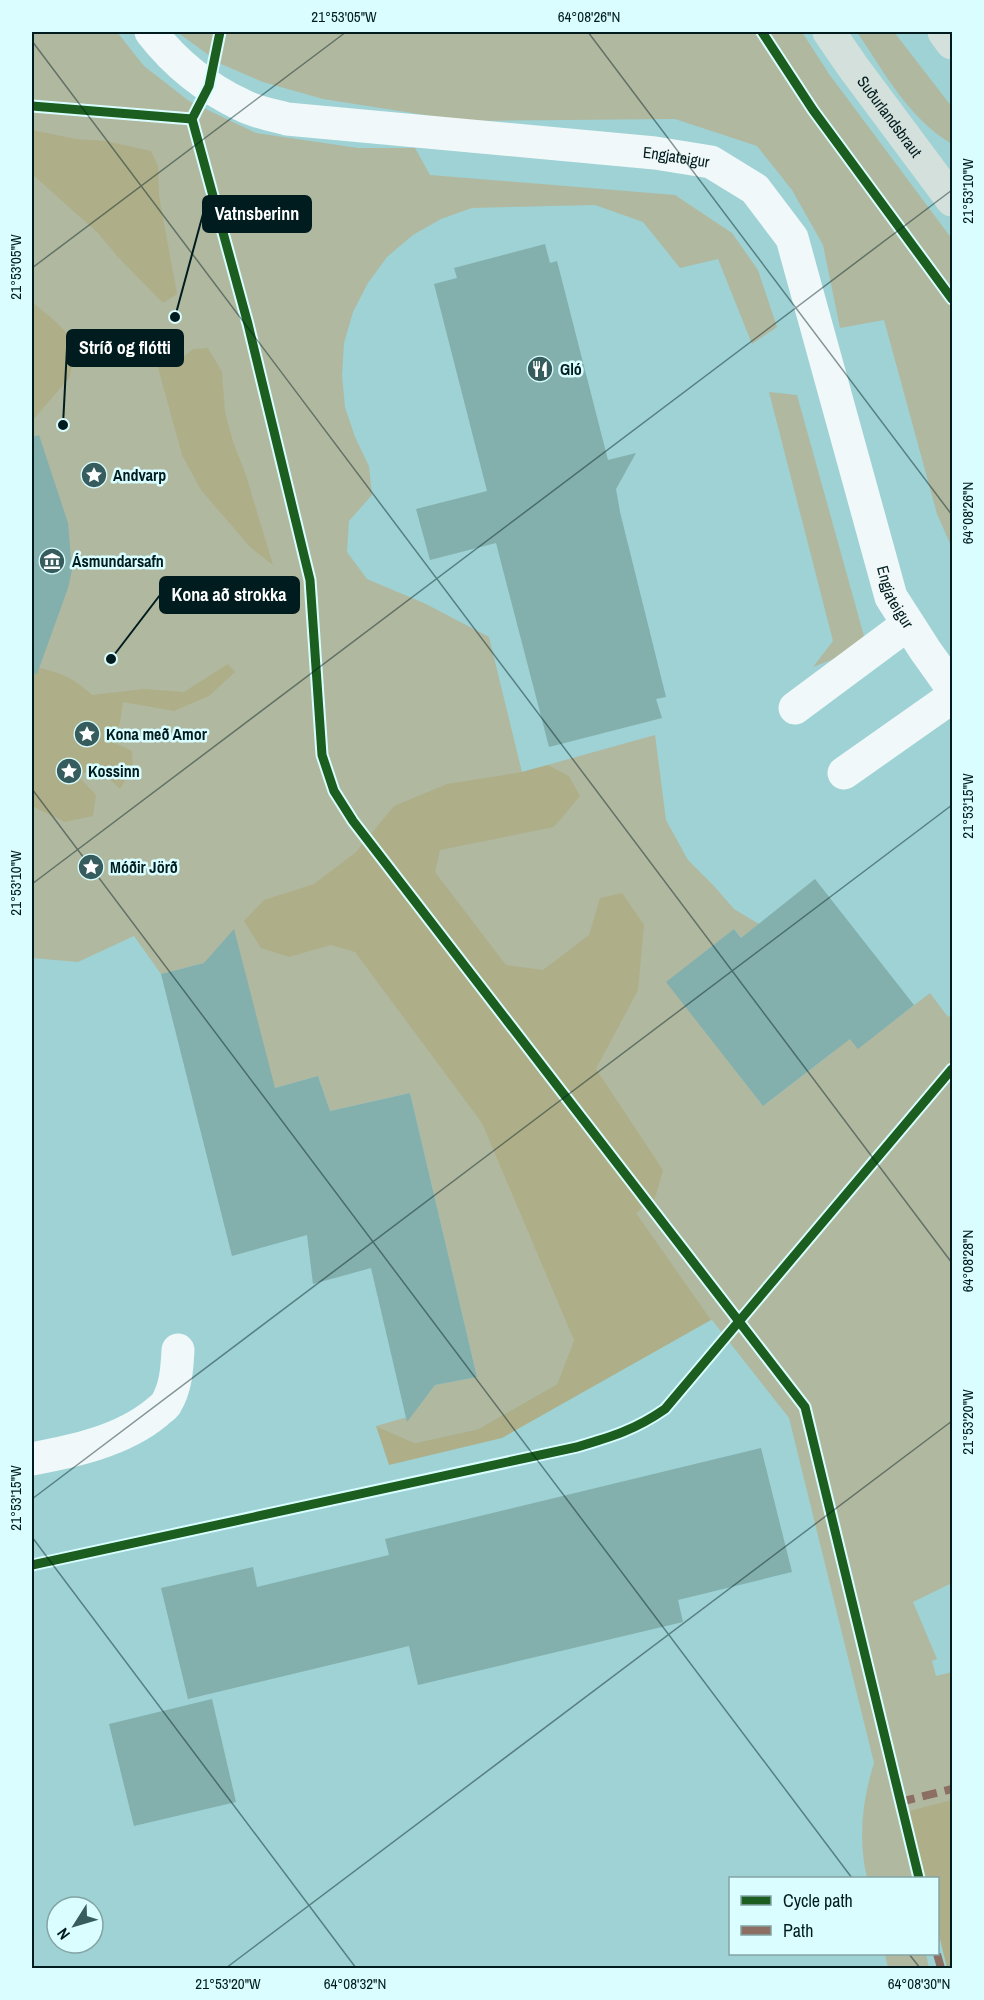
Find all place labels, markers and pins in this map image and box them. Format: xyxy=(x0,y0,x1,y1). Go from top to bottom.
callout: Vatnsberinn xyxy=(203,196,311,232)
callout: Stríð og flótti xyxy=(67,330,183,366)
restaurant icon: Gló xyxy=(525,354,555,384)
place label: Gló xyxy=(560,358,582,380)
place icon: Andvarp xyxy=(79,460,109,490)
place label: Andvarp xyxy=(113,464,166,486)
museum icon: Ásmundarsafn xyxy=(37,546,67,576)
place label: Ásmundarsafn xyxy=(72,550,164,572)
callout: Kona að strokka xyxy=(160,577,299,613)
place icon: Kona með Amor xyxy=(72,719,102,749)
place label: Kona með Amor xyxy=(106,723,208,745)
place icon: Kossinn xyxy=(54,756,84,786)
place label: Kossinn xyxy=(88,760,140,782)
place icon: Móðir Jörð xyxy=(76,852,106,882)
place label: Móðir Jörð xyxy=(110,856,178,878)

